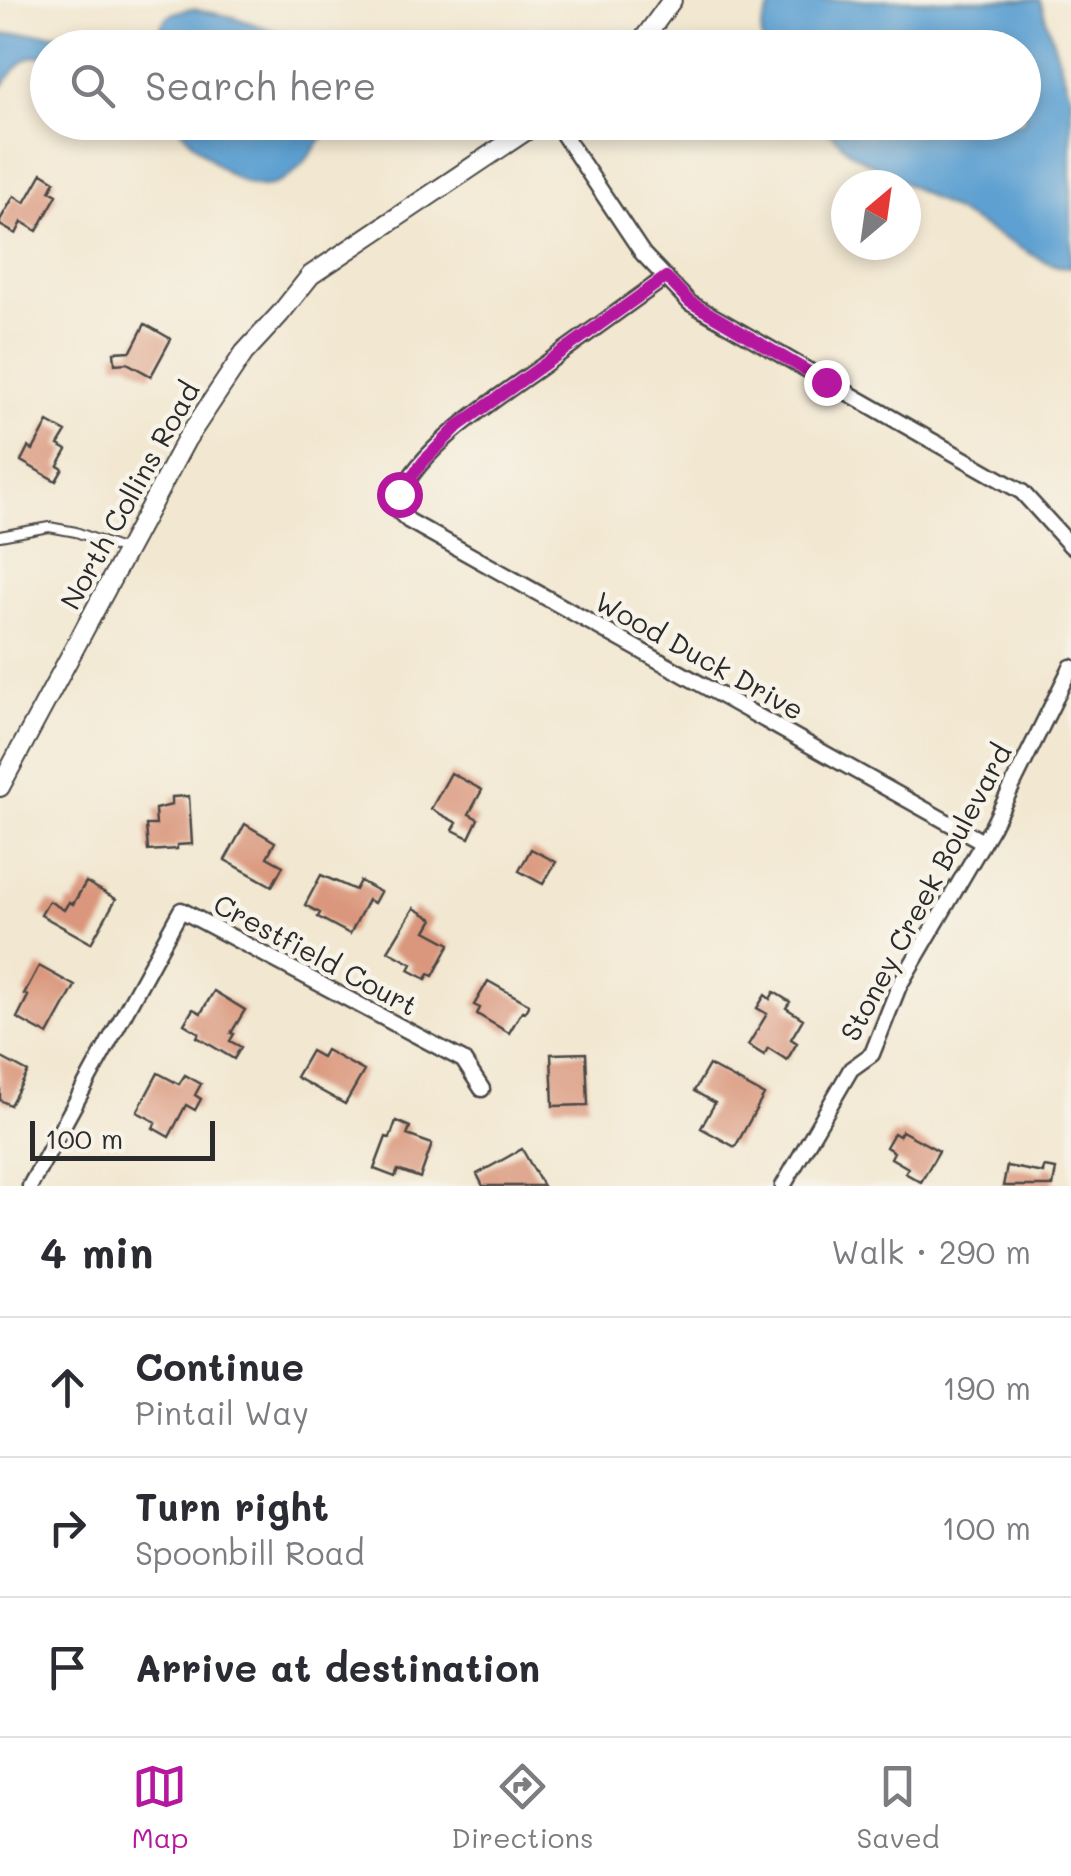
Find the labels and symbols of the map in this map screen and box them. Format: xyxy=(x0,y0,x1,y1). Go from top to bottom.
north arrow xyxy=(831,170,921,260)
route end xyxy=(804,360,850,406)
street label: North Collins Road xyxy=(51,375,207,615)
route start xyxy=(377,472,423,518)
street label: Wood Duck Drive xyxy=(589,583,811,727)
street label: Stoney Creek Boulevard xyxy=(831,737,1019,1047)
street label: Crestfield Court xyxy=(208,885,424,1023)
scale bar xyxy=(30,1116,215,1160)

